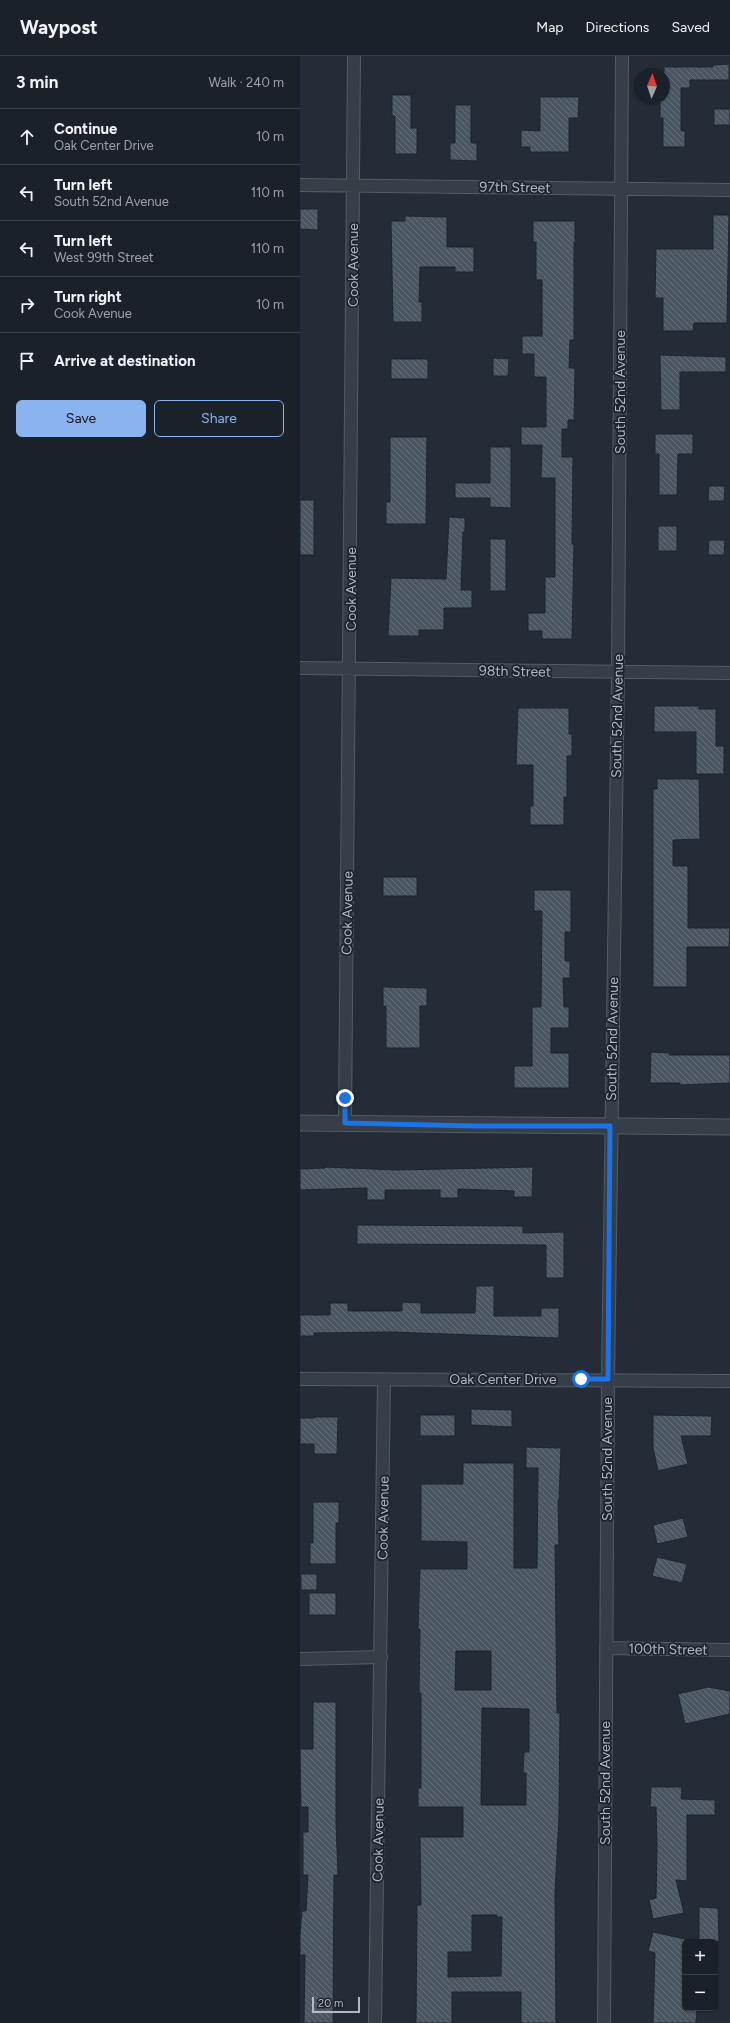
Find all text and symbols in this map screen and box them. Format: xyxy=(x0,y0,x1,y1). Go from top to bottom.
text: Waypost xyxy=(20,16,98,39)
text: Map xyxy=(536,19,564,36)
text: Directions xyxy=(586,19,649,36)
text: Saved xyxy=(671,19,710,36)
north arrow xyxy=(634,68,670,104)
text: 3 min xyxy=(16,72,58,92)
text: Walk · 240 m xyxy=(209,75,284,90)
text: Continue xyxy=(54,120,117,138)
icon: ahead xyxy=(16,126,38,148)
text: 10 m xyxy=(256,129,284,144)
text: Oak Center Drive xyxy=(54,138,154,153)
text: Turn left xyxy=(54,176,112,194)
street label: 97th Street xyxy=(479,178,551,197)
icon: left xyxy=(16,182,38,204)
text: 110 m xyxy=(251,185,284,200)
text: South 52nd Avenue xyxy=(54,194,169,209)
street label: Cook Avenue xyxy=(345,223,362,307)
text: Turn left xyxy=(54,232,112,250)
icon: left xyxy=(16,238,38,260)
text: 110 m xyxy=(251,241,284,256)
text: West 99th Street xyxy=(54,250,154,265)
text: Turn right xyxy=(54,288,122,306)
icon: right xyxy=(16,294,38,316)
text: 10 m xyxy=(256,297,284,312)
text: Cook Avenue xyxy=(54,306,132,321)
street label: South 52nd Avenue xyxy=(612,330,629,454)
icon: arrive xyxy=(16,350,38,372)
text: Arrive at destination xyxy=(54,352,195,370)
button: Save xyxy=(16,400,146,437)
button: Share xyxy=(154,400,284,437)
street label: Cook Avenue xyxy=(343,547,360,631)
street label: South 52nd Avenue xyxy=(608,654,627,778)
street label: 98th Street xyxy=(479,662,551,681)
street label: Cook Avenue xyxy=(338,871,357,955)
street label: South 52nd Avenue xyxy=(603,977,622,1101)
route end xyxy=(336,1089,354,1107)
route start xyxy=(572,1370,590,1388)
street label: Oak Center Drive xyxy=(449,1371,557,1388)
street label: South 52nd Avenue xyxy=(599,1397,616,1521)
street label: Cook Avenue xyxy=(374,1476,393,1560)
street label: 100th Street xyxy=(628,1640,708,1659)
street label: South 52nd Avenue xyxy=(597,1721,614,1845)
street label: Cook Avenue xyxy=(369,1798,388,1882)
map controls xyxy=(682,1939,718,2011)
button: + xyxy=(682,1939,718,1975)
button: − xyxy=(682,1975,718,2011)
scale bar xyxy=(312,1995,360,2014)
text: 20 m xyxy=(318,1997,343,2010)

